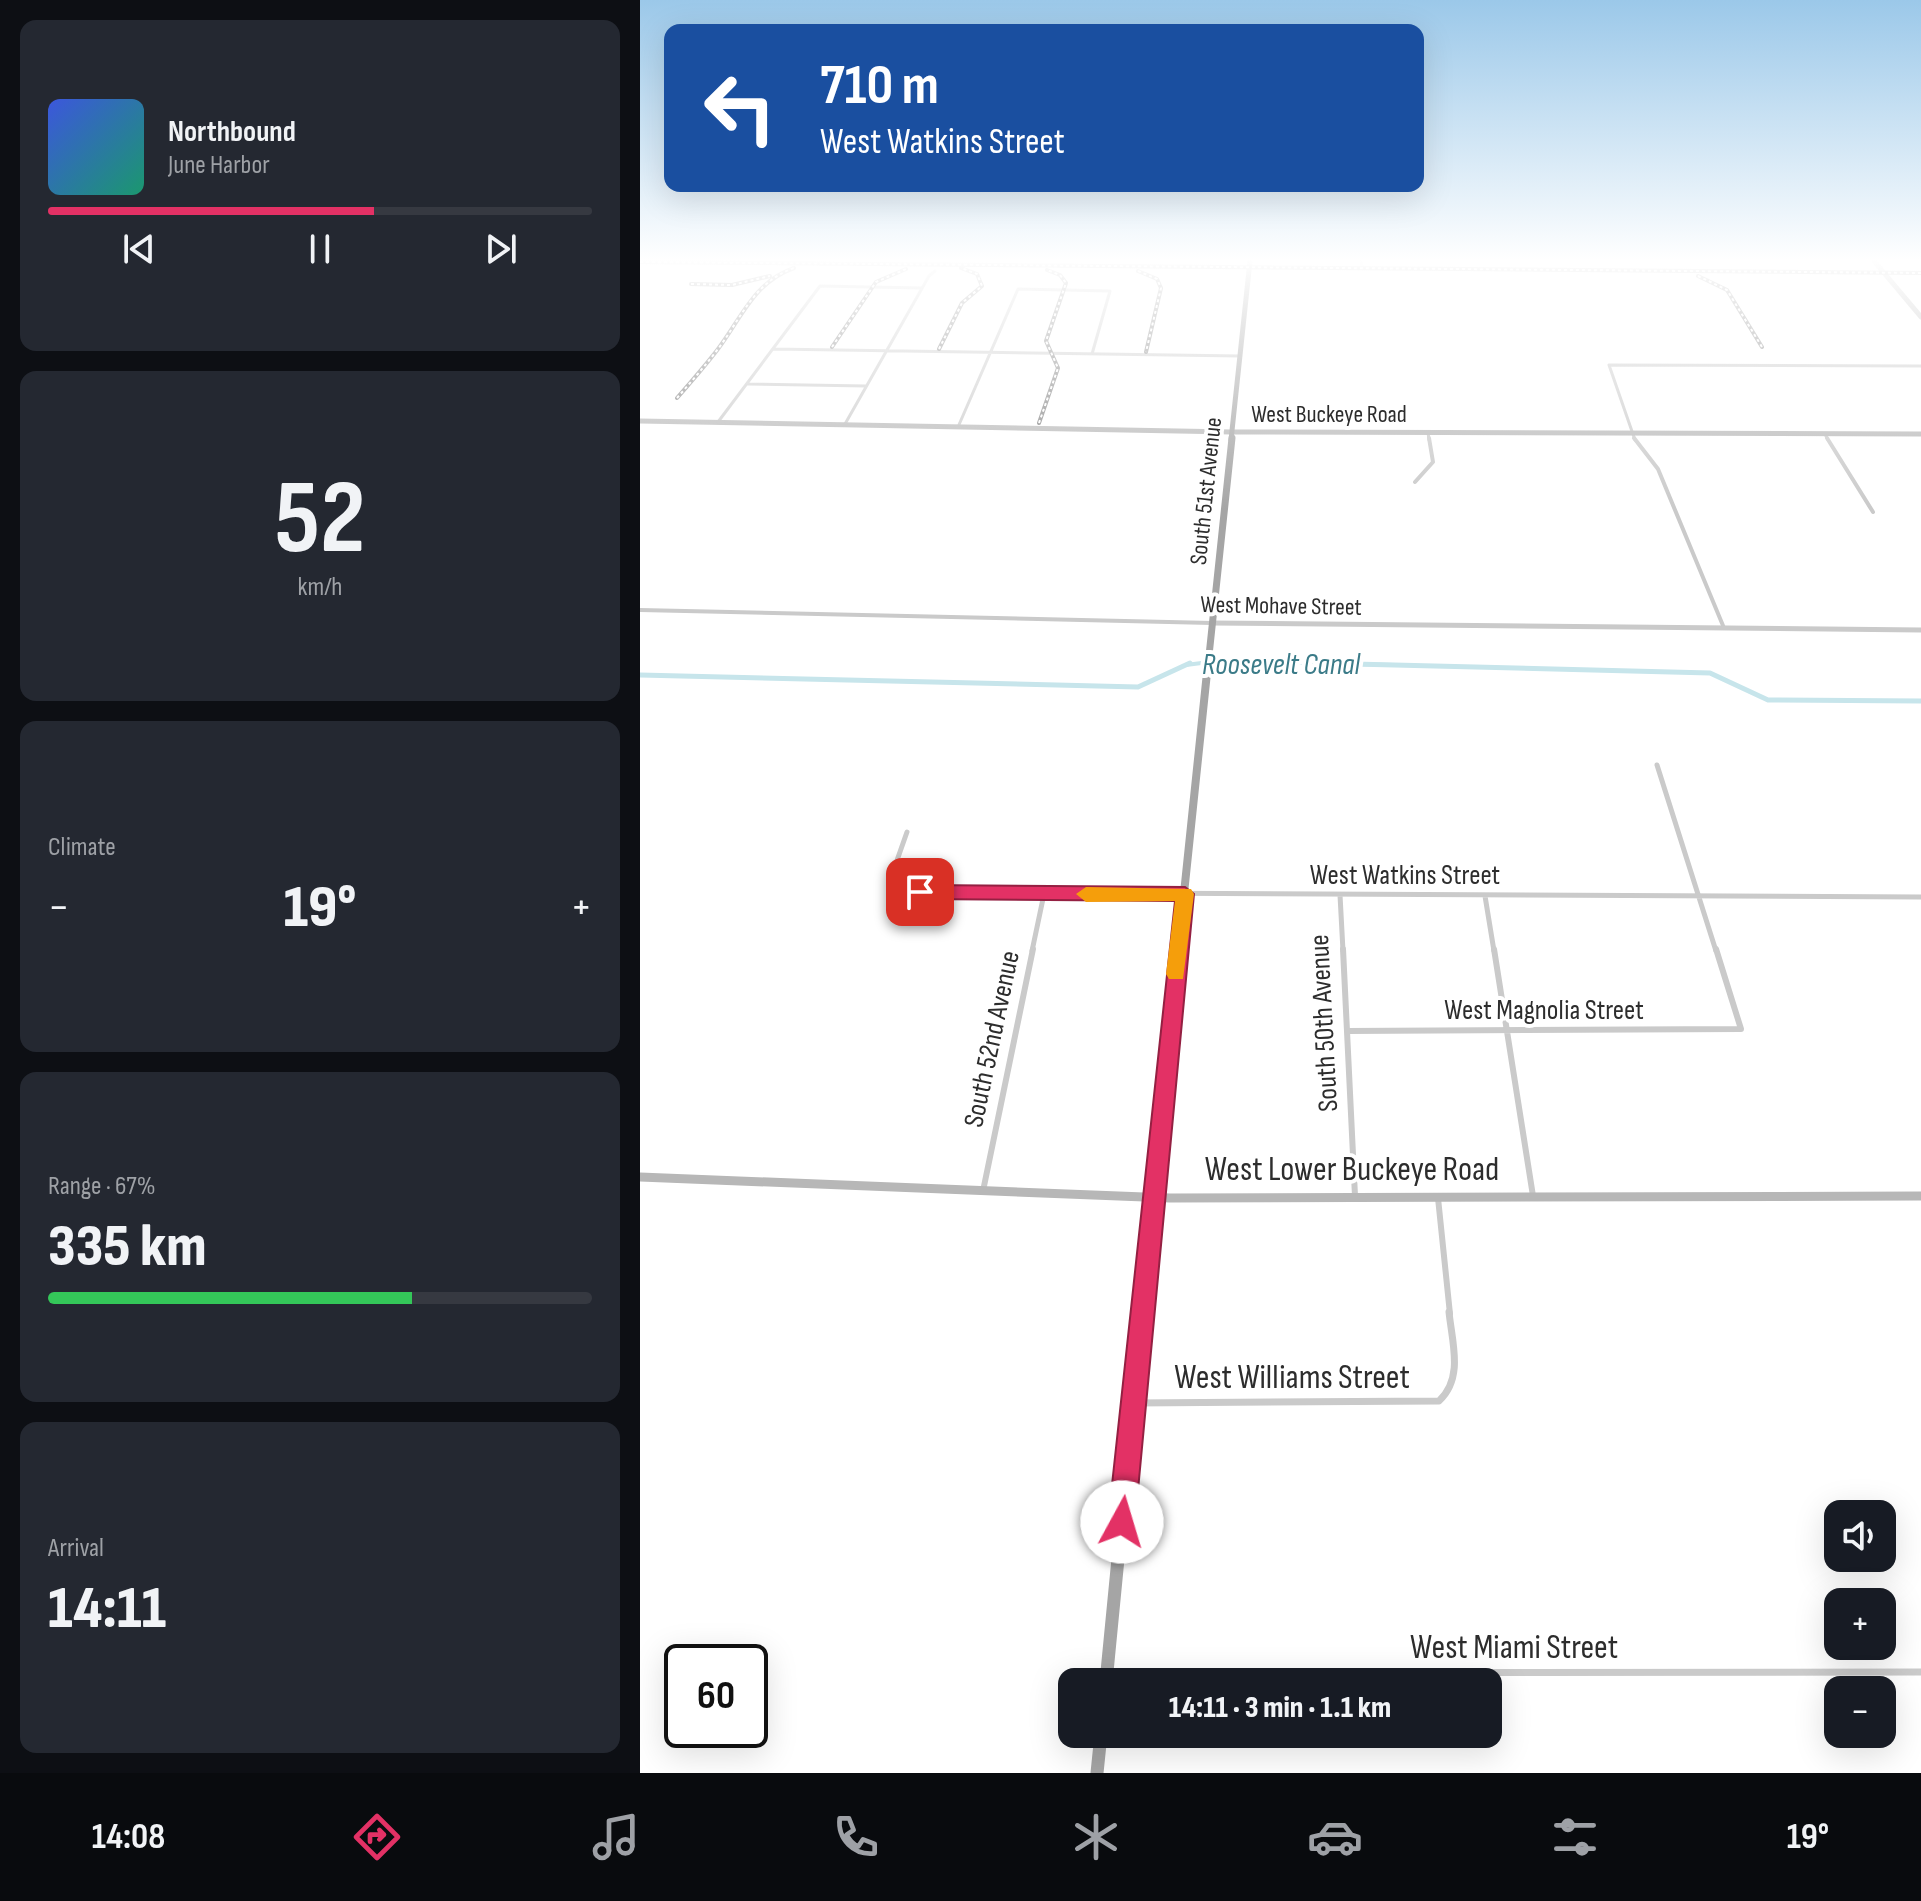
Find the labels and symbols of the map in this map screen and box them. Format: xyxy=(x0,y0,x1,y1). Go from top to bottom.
street label: West Buckeye Road xyxy=(1251,400,1407,429)
street label: South 51st Avenue xyxy=(1184,416,1228,566)
street label: West Mohave Street xyxy=(1200,590,1362,622)
water label: Roosevelt Canal xyxy=(1202,647,1361,683)
pin xyxy=(886,858,954,926)
street label: West Watkins Street xyxy=(1310,859,1500,892)
street label: South 50th Avenue xyxy=(1303,934,1345,1112)
street label: South 52nd Avenue xyxy=(957,948,1027,1130)
street label: West Magnolia Street xyxy=(1444,994,1644,1027)
street label: West Lower Buckeye Road xyxy=(1205,1149,1499,1190)
street label: West Williams Street xyxy=(1174,1357,1410,1398)
position arrow xyxy=(1080,1480,1164,1564)
street label: West Miami Street xyxy=(1410,1627,1618,1668)
speed limit sign: 60 xyxy=(664,1644,768,1748)

